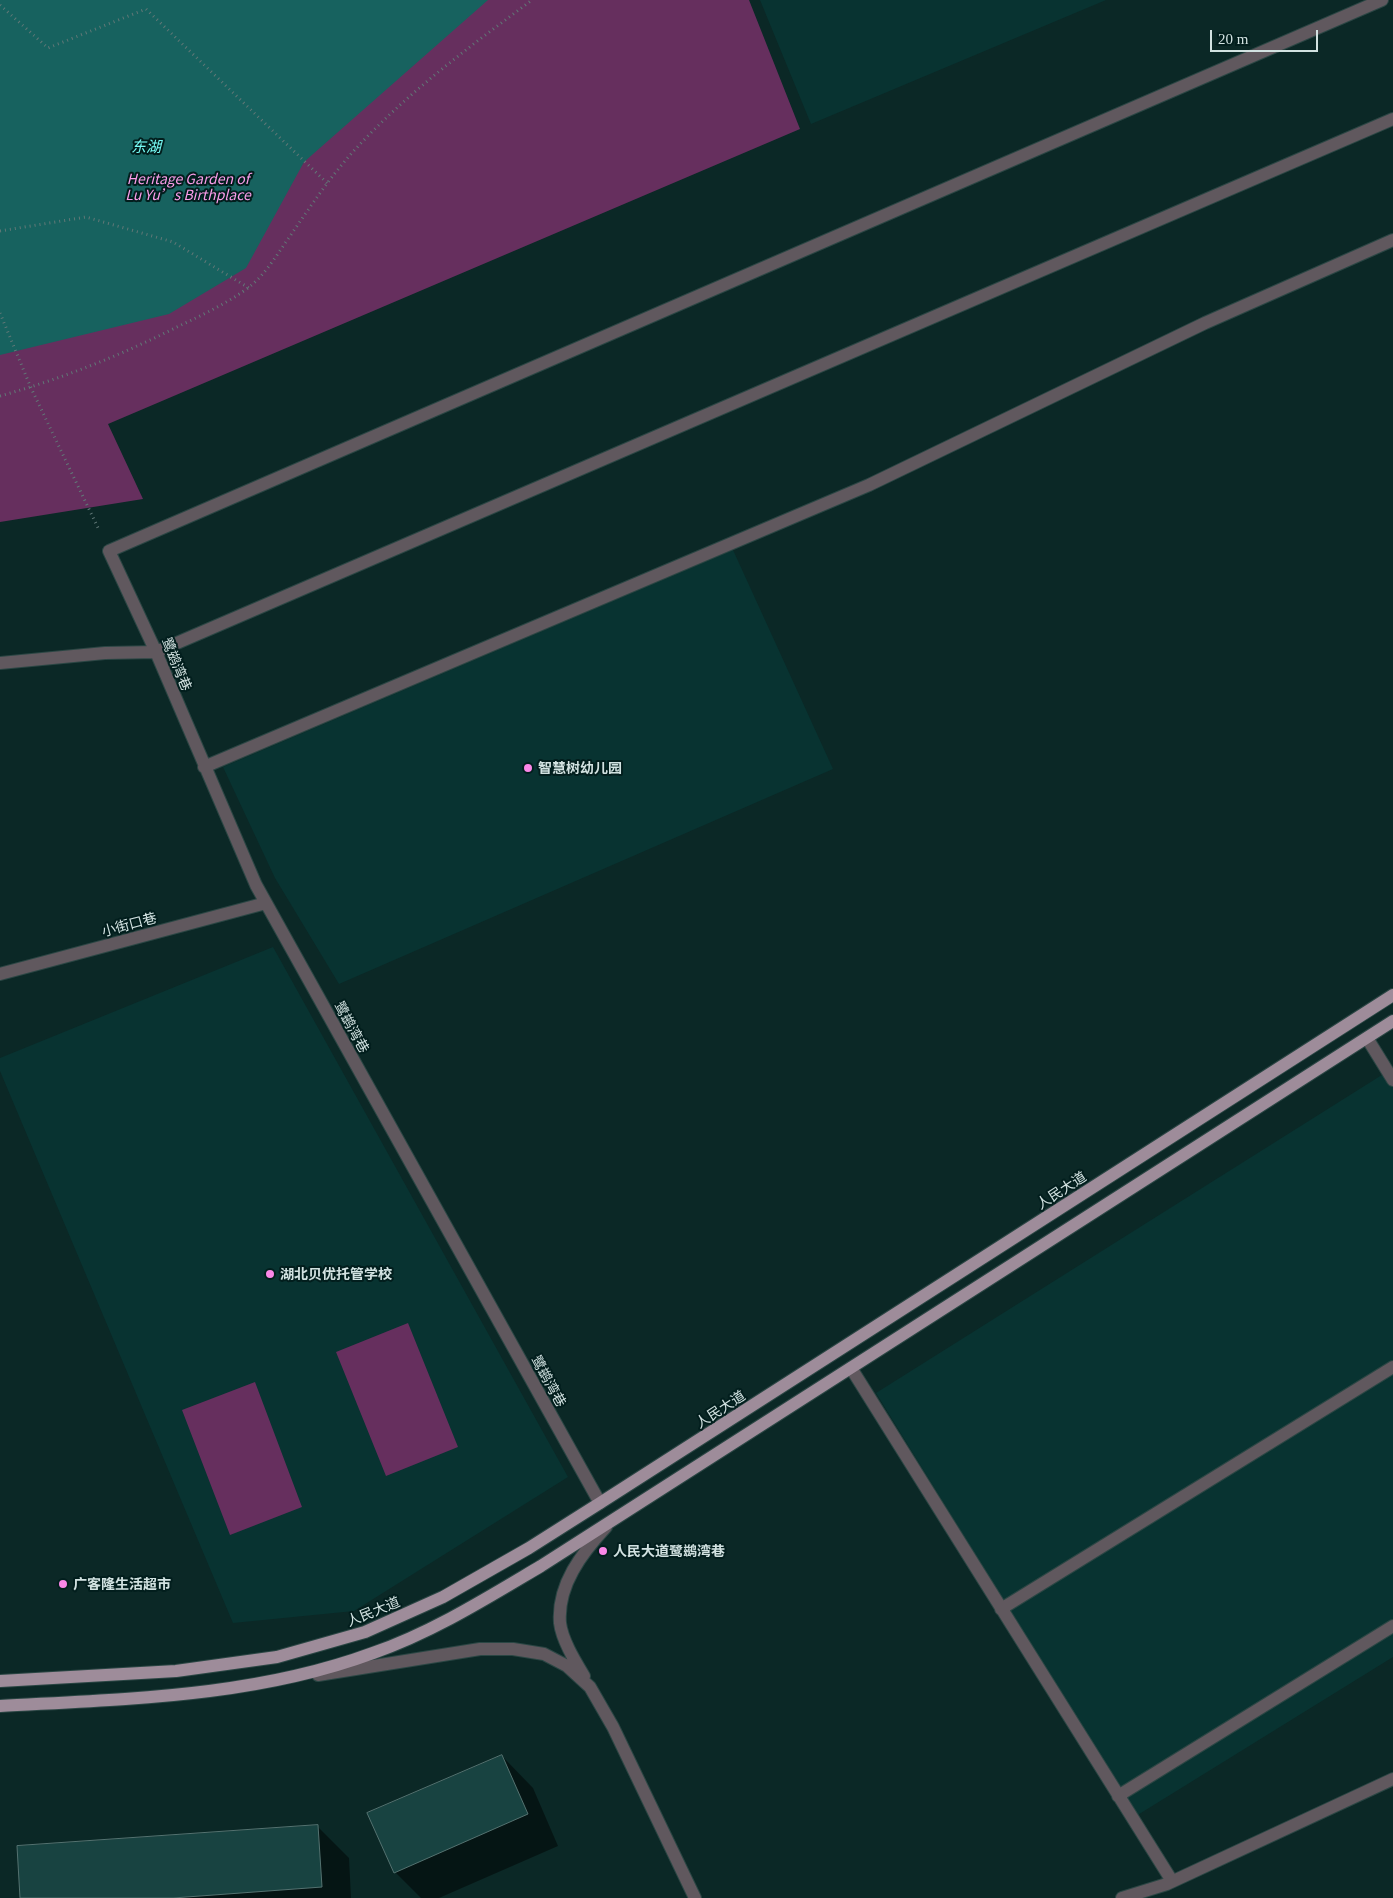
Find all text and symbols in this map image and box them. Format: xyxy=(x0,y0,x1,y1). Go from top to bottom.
scale bar xyxy=(1213,20,1320,52)
text: 20 m xyxy=(1218,31,1248,47)
water label: 东湖 xyxy=(131,137,161,155)
park label: Heritage Garden of Lu Yu’s Birthplace xyxy=(125,171,251,203)
street label: 鹭鹚湾巷 xyxy=(158,635,196,693)
place label: 智慧树幼儿园 xyxy=(538,760,622,776)
marker: 智慧树幼儿园 xyxy=(522,762,534,774)
street label: 小街口巷 xyxy=(100,909,158,939)
street label: 鹭鹚湾巷 xyxy=(331,998,373,1056)
street label: 人民大道 xyxy=(1033,1168,1089,1212)
place label: 湖北贝优托管学校 xyxy=(280,1266,392,1282)
marker: 湖北贝优托管学校 xyxy=(264,1268,276,1280)
street label: 鹭鹚湾巷 xyxy=(528,1352,570,1410)
street label: 人民大道 xyxy=(692,1387,748,1431)
place label: 人民大道鹭鹚湾巷 xyxy=(613,1543,725,1559)
marker: 人民大道鹭鹚湾巷 xyxy=(597,1545,609,1557)
place label: 广客隆生活超市 xyxy=(73,1576,171,1592)
marker: 广客隆生活超市 xyxy=(57,1578,69,1590)
street label: 人民大道 xyxy=(344,1593,402,1629)

